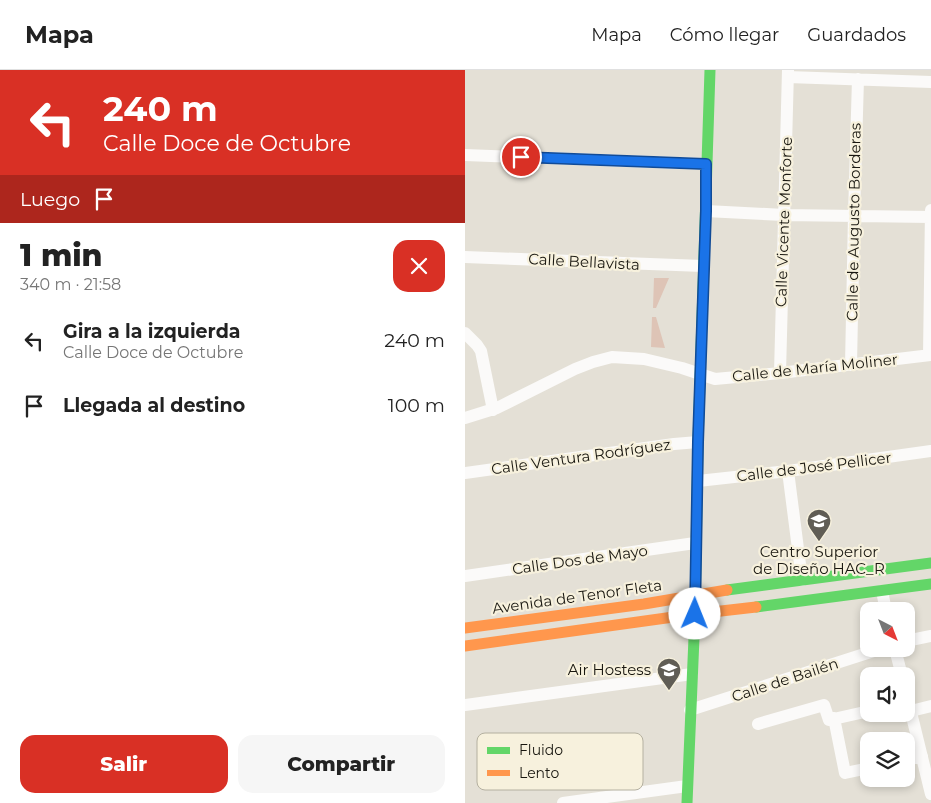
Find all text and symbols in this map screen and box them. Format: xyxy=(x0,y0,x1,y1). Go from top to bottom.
text: Mapa xyxy=(25,20,94,49)
text: Mapa xyxy=(591,24,642,46)
text: Cómo llegar xyxy=(670,24,779,46)
text: Guardados xyxy=(807,24,906,46)
text: 240 m xyxy=(103,87,218,130)
icon: left xyxy=(20,90,85,155)
street label: Calle de Augusto Borderas xyxy=(842,123,865,321)
text: Calle Doce de Octubre xyxy=(103,130,351,157)
pin xyxy=(500,136,542,178)
street label: Calle Vicente Monforte xyxy=(771,137,796,307)
icon: arrive xyxy=(507,143,535,171)
icon: arrive xyxy=(90,185,118,213)
text: Luego xyxy=(20,188,80,211)
text: 1 min xyxy=(20,237,103,274)
button: close xyxy=(393,240,445,292)
street label: Calle Bellavista xyxy=(528,249,640,274)
text: 340 m · 21:58 xyxy=(20,275,121,294)
text: Gira a la izquierda xyxy=(63,320,241,343)
icon: left xyxy=(20,327,48,355)
text: 240 m xyxy=(384,329,445,352)
text: Calle Doce de Octubre xyxy=(63,343,243,362)
street label: Calle de María Moliner xyxy=(731,349,899,386)
icon: arrive xyxy=(20,392,48,420)
text: Llegada al destino xyxy=(63,394,245,417)
text: 100 m xyxy=(388,394,445,417)
street label: Calle Ventura Rodríguez xyxy=(490,434,672,479)
street label: Calle de José Pellicer xyxy=(735,448,892,485)
school or university icon: Centro Superior de Diseño HAC_R xyxy=(806,508,832,542)
street label: Calle Dos de Mayo xyxy=(511,541,649,578)
place label: Centro Superior de Diseño HAC_R xyxy=(753,542,885,578)
street label: Avenida de Tenor Fleta xyxy=(491,575,663,618)
position arrow xyxy=(668,587,720,639)
north arrow xyxy=(860,602,915,658)
map controls xyxy=(860,602,915,787)
street label: Calle de Bailén xyxy=(729,653,841,706)
school or university icon: Air Hostess xyxy=(656,657,682,691)
place label: Air Hostess xyxy=(568,660,651,679)
button: sound xyxy=(860,667,915,722)
button: layers xyxy=(860,732,915,787)
legend xyxy=(477,733,643,790)
button: Salir xyxy=(20,735,228,793)
button: Compartir xyxy=(238,735,445,793)
text: Fluido xyxy=(519,741,563,759)
text: Lento xyxy=(519,764,559,782)

